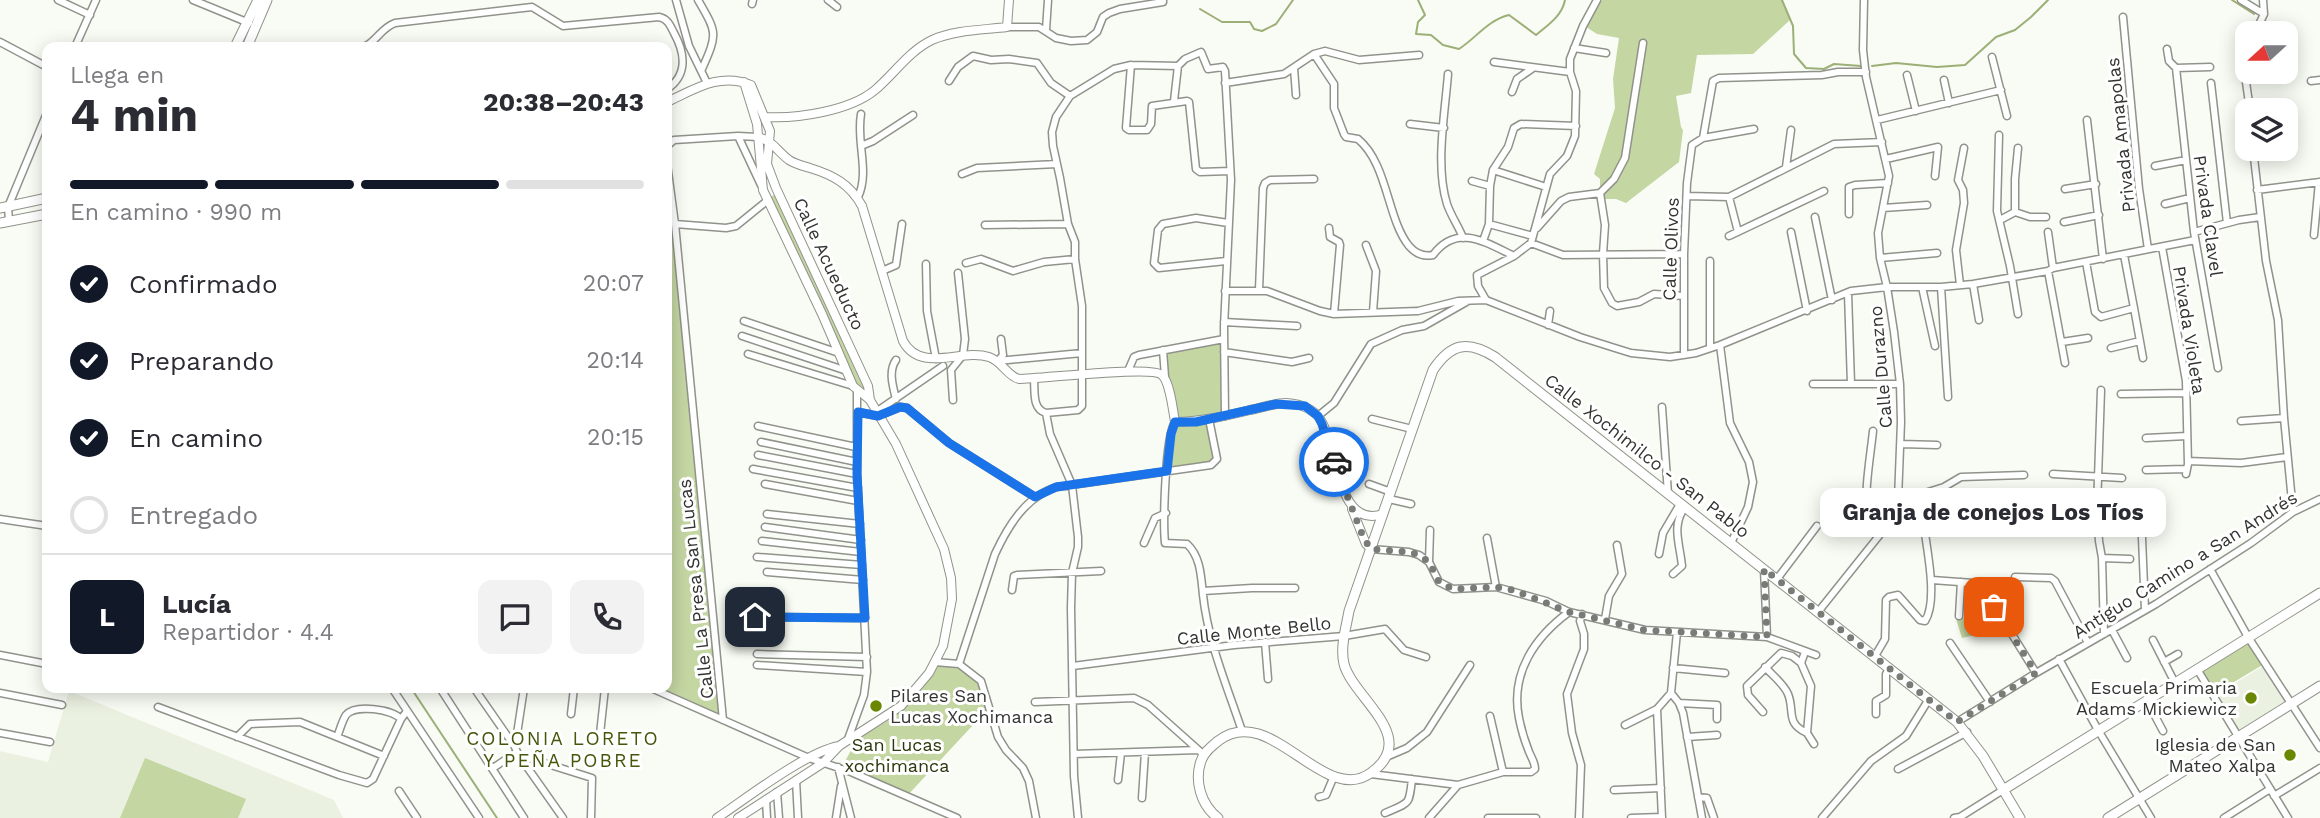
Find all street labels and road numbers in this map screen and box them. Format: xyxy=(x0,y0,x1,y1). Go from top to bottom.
street label: Privada Amapolas xyxy=(2102,57,2139,213)
street label: Privada Clavel xyxy=(2190,154,2227,279)
street label: Calle Acueducto xyxy=(790,194,869,333)
street label: Calle Olivos xyxy=(1658,197,1683,301)
street label: Privada Violeta xyxy=(2169,264,2210,396)
street label: Calle Durazno xyxy=(1865,305,1896,429)
street label: Calle Xochimilco - San Pablo xyxy=(1541,369,1754,542)
street label: Calle La Presa San Lucas xyxy=(674,478,717,700)
street label: Antiguo Camino a San Andrés xyxy=(2069,487,2301,643)
street label: Calle Monte Bello xyxy=(1176,612,1332,649)

